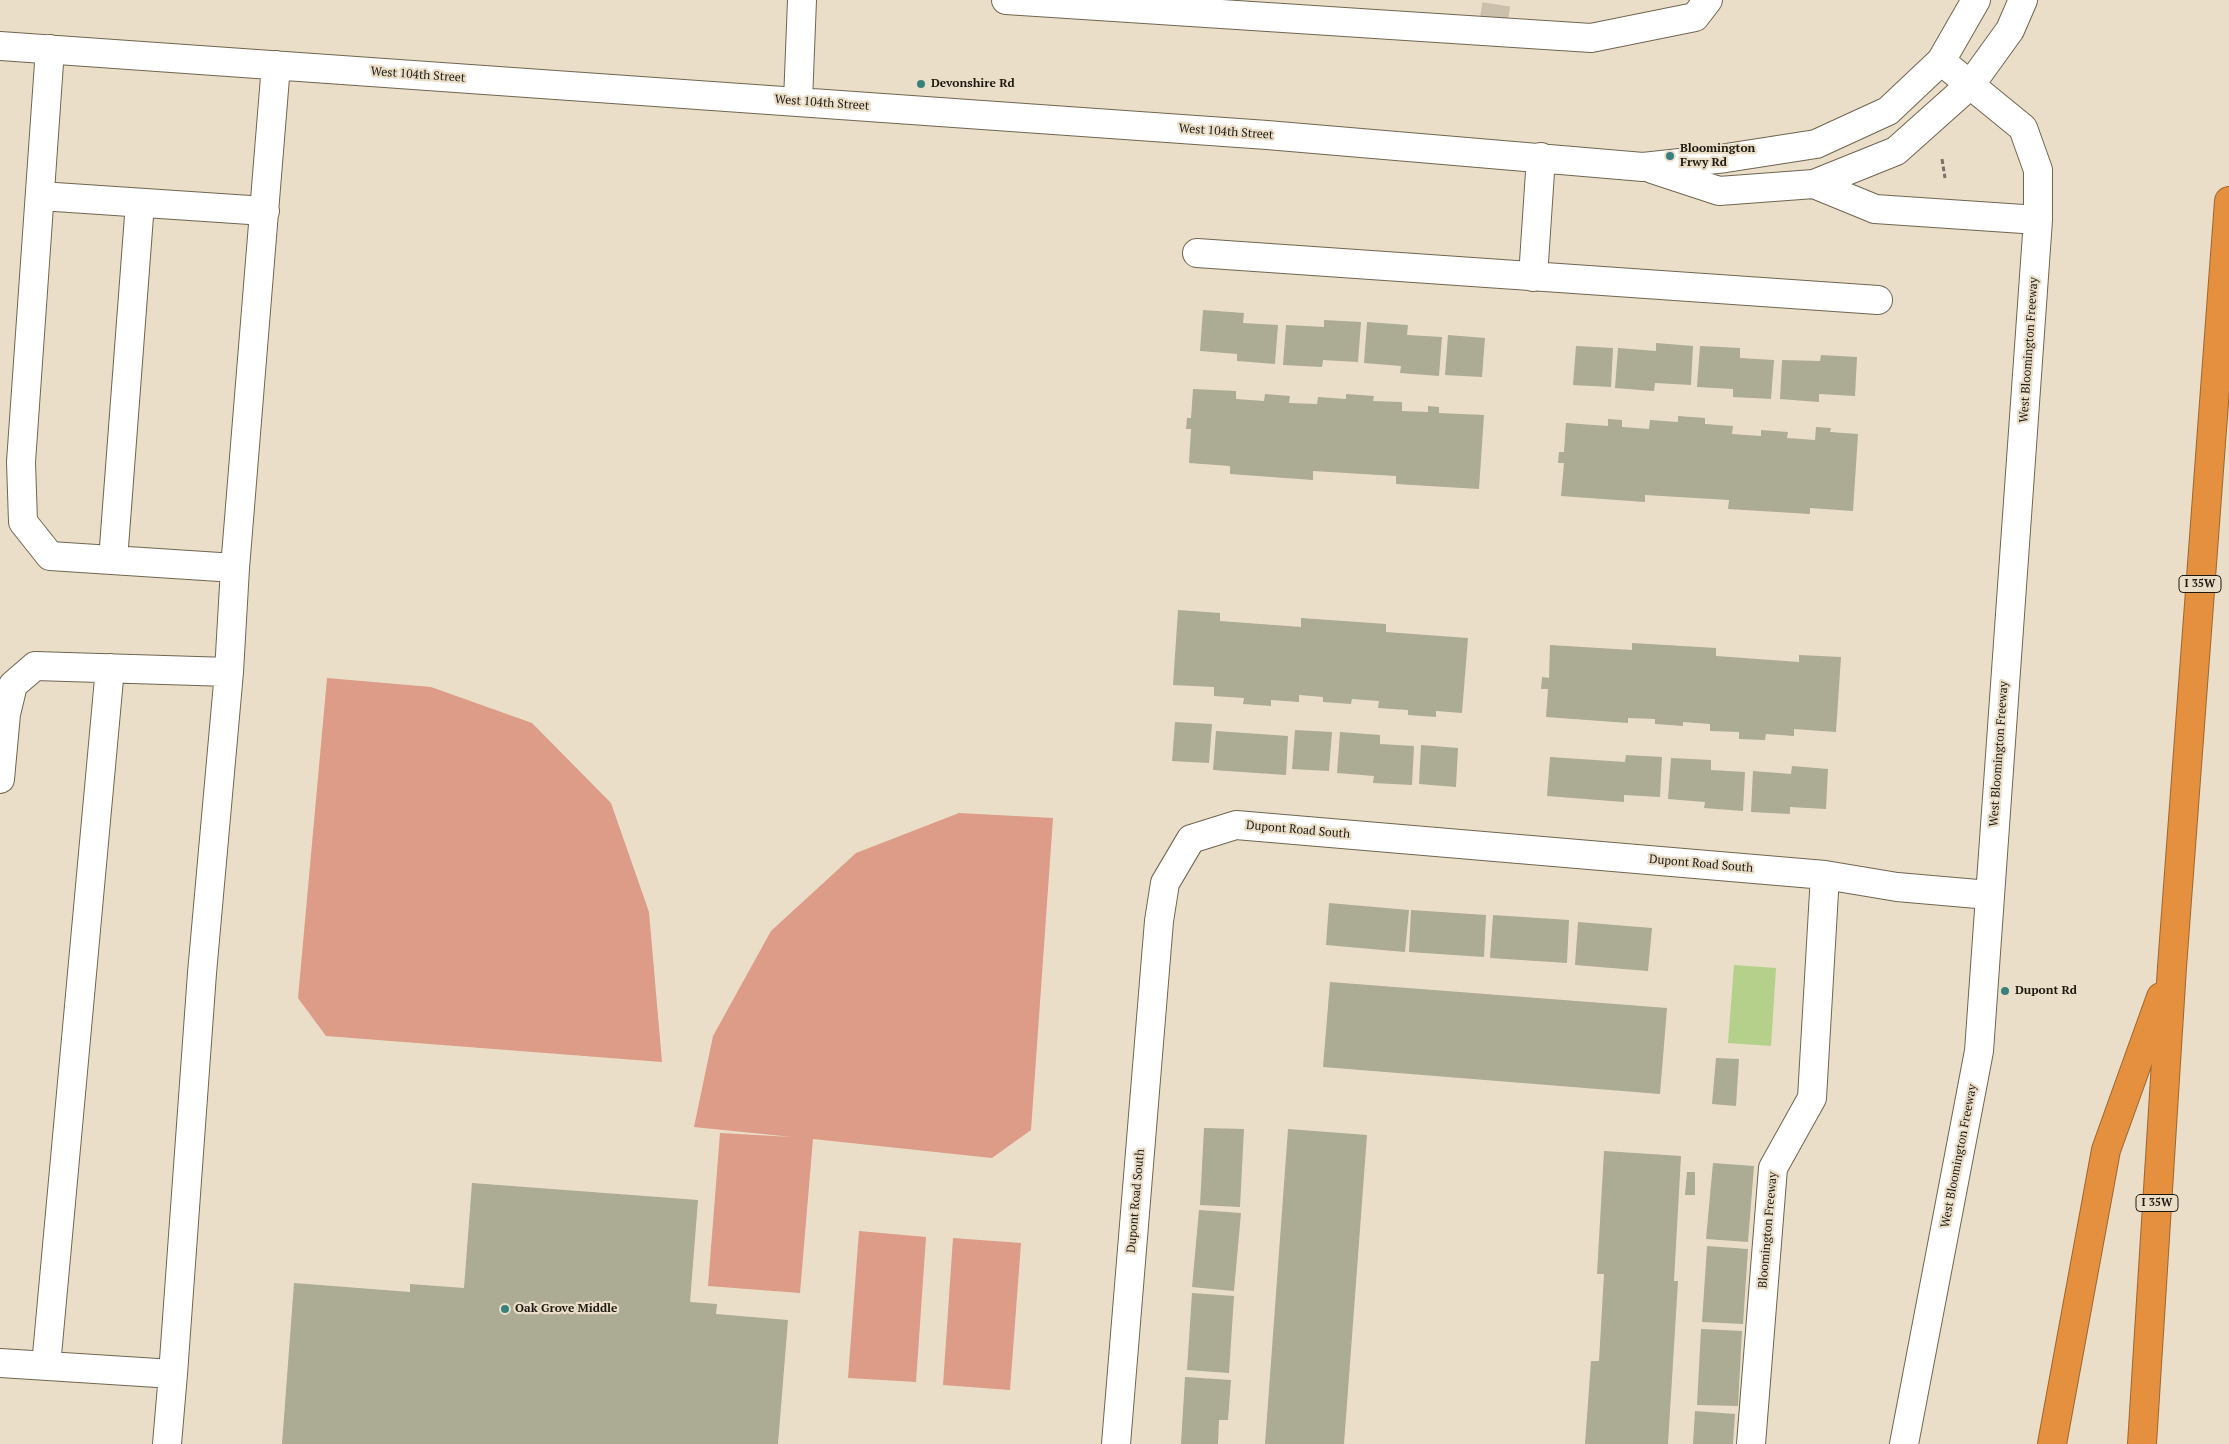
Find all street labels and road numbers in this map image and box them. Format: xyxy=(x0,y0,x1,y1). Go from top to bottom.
street label: West 104th Street xyxy=(370,65,466,85)
street label: West 104th Street xyxy=(774,93,870,113)
street label: West 104th Street xyxy=(1178,122,1274,142)
street label: West Bloomington Freeway xyxy=(2017,277,2041,423)
road number: I 35W xyxy=(2179,576,2221,592)
street label: West Bloomington Freeway xyxy=(1987,681,2011,827)
street label: Dupont Road South xyxy=(1245,818,1351,842)
street label: Dupont Road South xyxy=(1648,852,1754,876)
street label: West Bloomington Freeway xyxy=(1938,1083,1980,1229)
street label: Dupont Road South xyxy=(1124,1148,1148,1254)
street label: Bloomington Freeway xyxy=(1756,1171,1780,1289)
road number: I 35W xyxy=(2136,1194,2178,1212)

